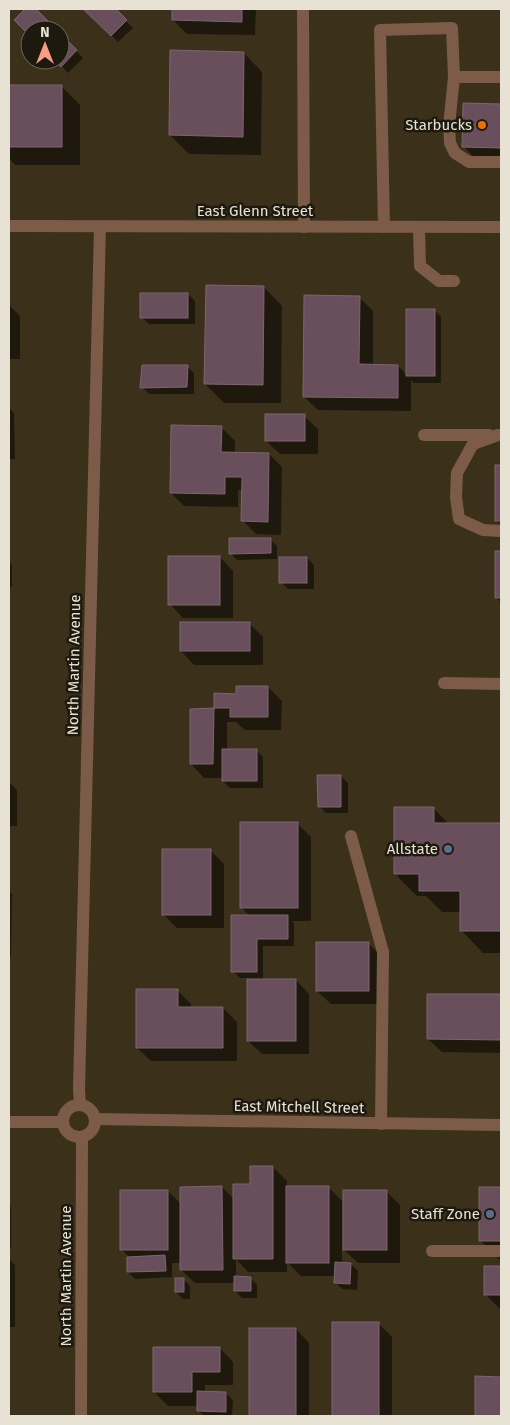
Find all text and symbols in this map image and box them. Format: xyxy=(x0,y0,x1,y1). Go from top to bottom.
north arrow xyxy=(20,20,70,70)
text: N xyxy=(40,24,50,41)
place label: Starbucks xyxy=(405,116,472,134)
marker: Starbucks xyxy=(476,119,488,131)
street label: East Glenn Street xyxy=(197,202,314,220)
street label: North Martin Avenue xyxy=(64,594,84,736)
place label: Allstate xyxy=(387,840,438,858)
marker: Allstate xyxy=(442,843,454,855)
street label: East Mitchell Street xyxy=(233,1097,365,1117)
place label: Staff Zone xyxy=(411,1205,480,1223)
street label: North Martin Avenue xyxy=(57,1206,75,1346)
marker: Staff Zone xyxy=(484,1208,496,1220)

